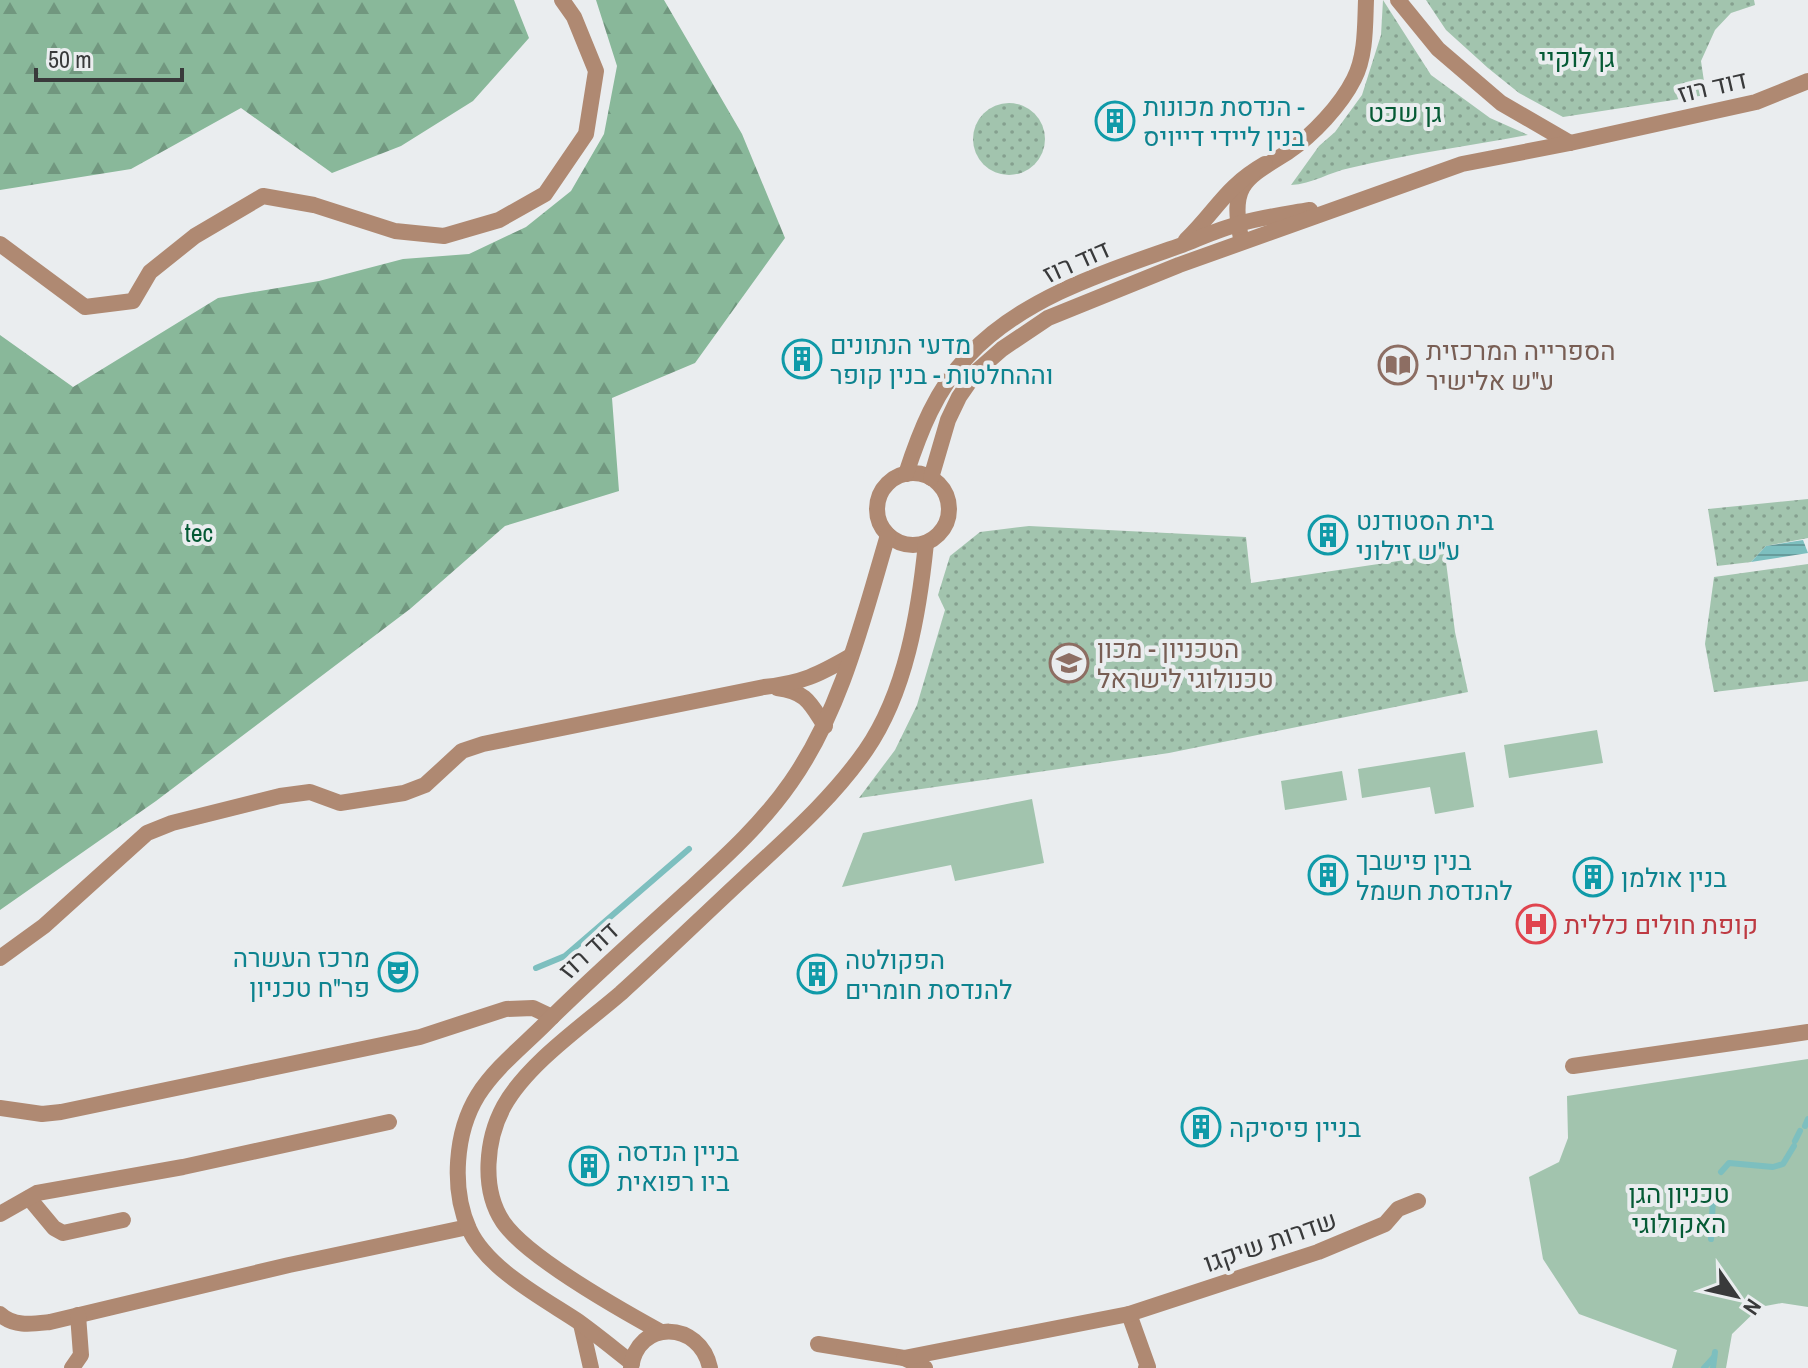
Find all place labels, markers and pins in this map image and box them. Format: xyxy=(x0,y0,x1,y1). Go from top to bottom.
place label: הנדסת מכונות - בנין ליידי דייויס xyxy=(1143,89,1305,154)
building icon: הנדסת מכונות - בנין ליידי דייויס xyxy=(1094,100,1136,142)
place label: מדעי הנתונים וההחלטות - בנין קופר xyxy=(830,327,1054,392)
place label: הספרייה המרכזית ע"ש אלישיר xyxy=(1426,333,1616,398)
building icon: מדעי הנתונים וההחלטות - בנין קופר xyxy=(781,338,823,380)
library icon: הספרייה המרכזית ע"ש אלישיר xyxy=(1377,344,1419,386)
place label: בית הסטודנט ע"ש זילוני xyxy=(1356,503,1495,568)
building icon: בית הסטודנט ע"ש זילוני xyxy=(1307,514,1349,556)
place label: הטכניון - מכון טכנולוגי לישראל xyxy=(1097,631,1274,696)
school or university icon: הטכניון - מכון טכנולוגי לישראל xyxy=(1048,642,1090,684)
place label: בנין פישבך להנדסת חשמל xyxy=(1356,843,1513,908)
building icon: בנין פישבך להנדסת חשמל xyxy=(1307,854,1349,896)
building icon: בנין אולמן xyxy=(1572,856,1614,898)
place label: בנין אולמן xyxy=(1621,860,1727,895)
hospital icon: קופת חולים כללית xyxy=(1515,903,1557,945)
place label: קופת חולים כללית xyxy=(1564,907,1758,942)
place label: מרכז העשרה פר"ח טכניון xyxy=(233,940,370,1005)
place label: הפקולטה להנדסת חומרים xyxy=(845,942,1012,1007)
theatre icon: מרכז העשרה פר"ח טכניון xyxy=(377,951,419,993)
building icon: הפקולטה להנדסת חומרים xyxy=(796,953,838,995)
building icon: בניין פיסיקה xyxy=(1180,1106,1222,1148)
place label: בניין פיסיקה xyxy=(1229,1110,1362,1145)
place label: בניין הנדסה ביו רפואית xyxy=(617,1134,740,1199)
building icon: בניין הנדסה ביו רפואית xyxy=(568,1145,610,1187)

